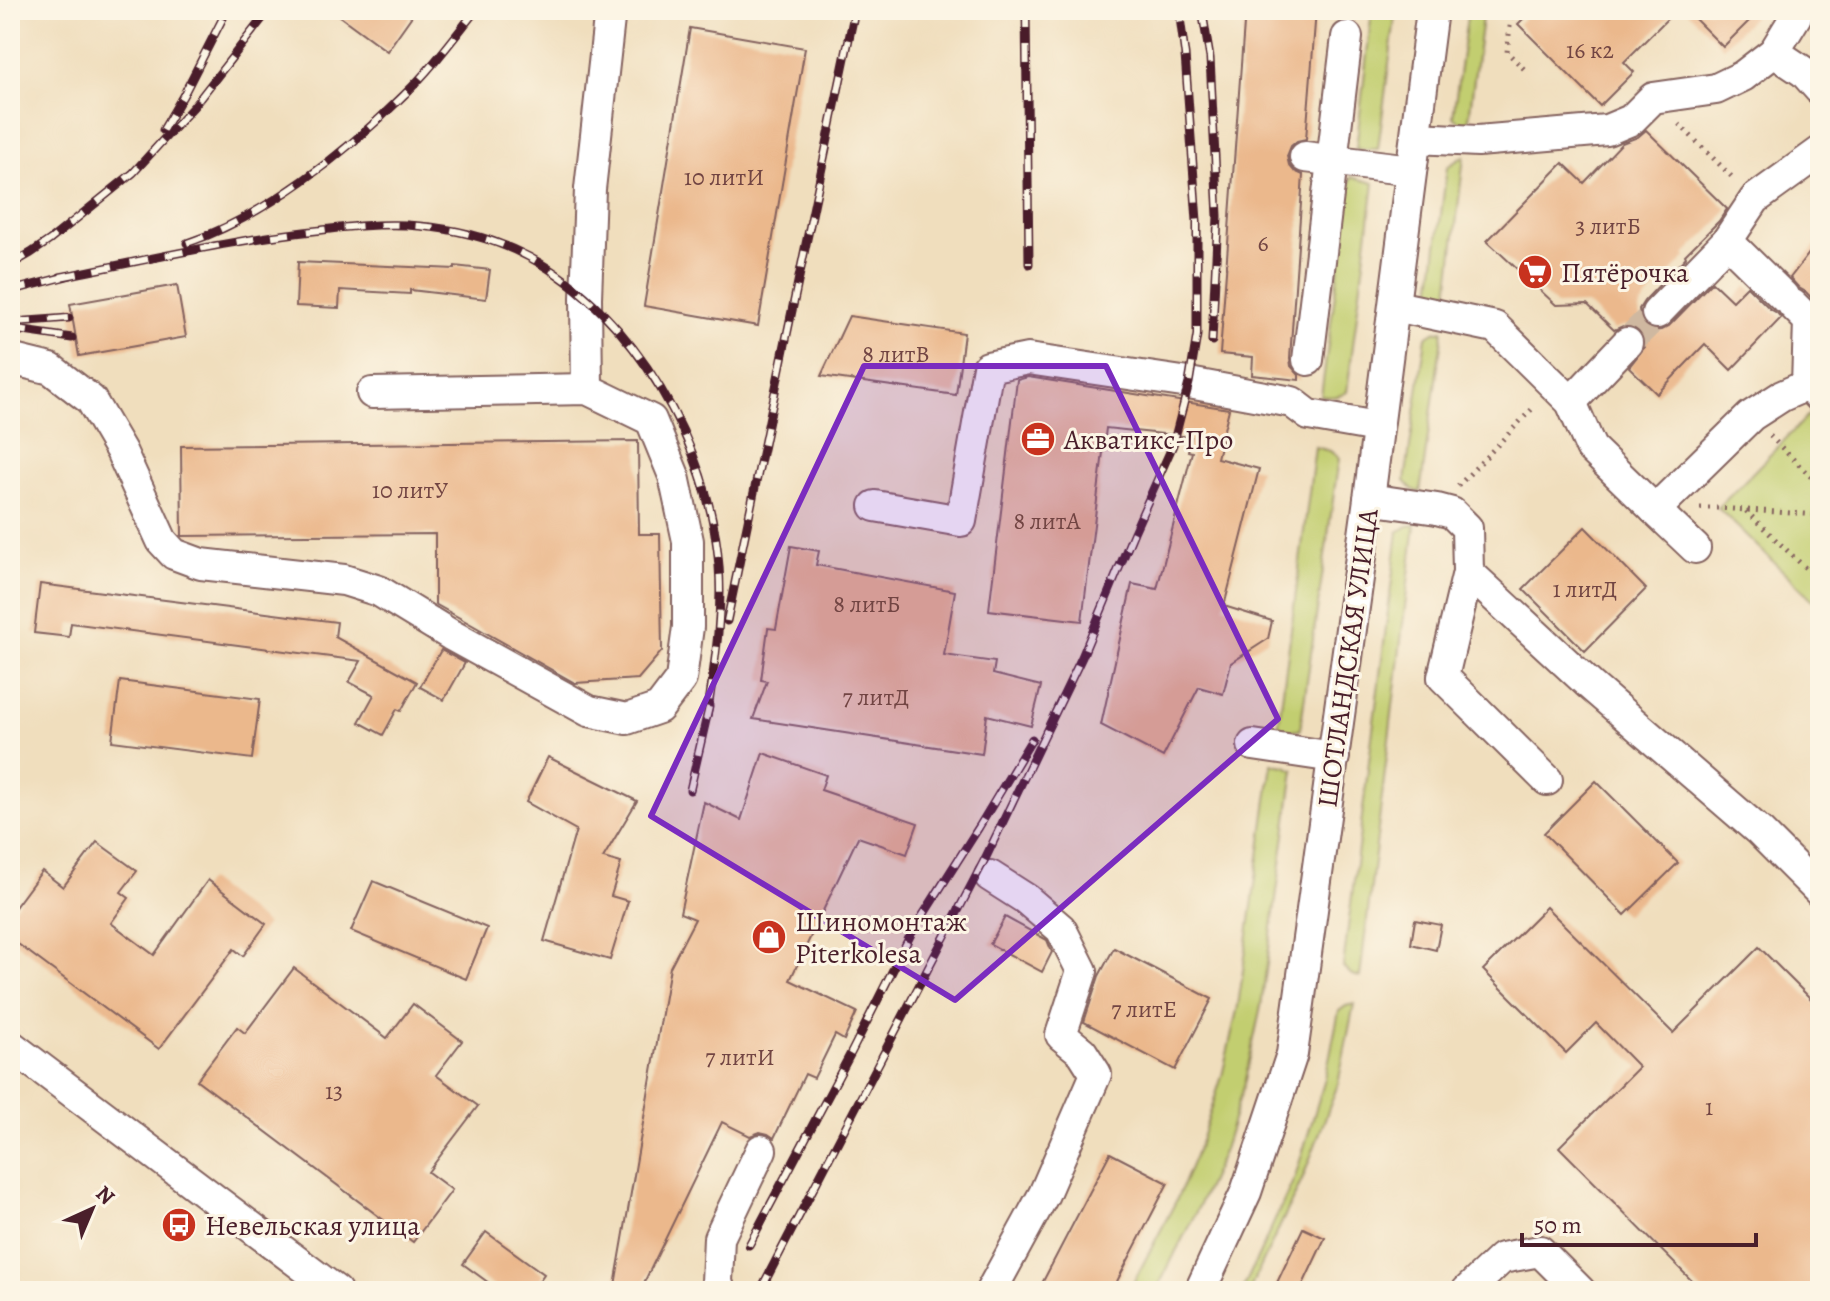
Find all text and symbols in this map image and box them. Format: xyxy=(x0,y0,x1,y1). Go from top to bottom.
house number: 16 к2 xyxy=(1566,34,1614,66)
house number: 10 литИ xyxy=(684,161,764,193)
house number: 3 литБ xyxy=(1575,210,1641,242)
house number: 6 xyxy=(1257,227,1269,259)
supermarket icon: Пятёрочка xyxy=(1516,253,1554,291)
place label: Пятёрочка xyxy=(1561,254,1689,292)
house number: 8 литВ xyxy=(862,338,930,370)
office icon: Акватикс-Про xyxy=(1019,420,1057,458)
place label: Акватикс-Про xyxy=(1063,421,1234,459)
house number: 10 литУ xyxy=(372,474,448,506)
house number: 8 литА xyxy=(1013,505,1082,537)
street label: ШОТЛАНДСКАЯ УЛИЦА xyxy=(1308,506,1388,810)
house number: 1 литД xyxy=(1553,573,1617,605)
house number: 8 литБ xyxy=(833,588,901,620)
house number: 7 литД xyxy=(843,681,909,713)
place label: Шиномонтаж Piterkolesa xyxy=(795,903,967,973)
shop icon: Шиномонтаж Piterkolesa xyxy=(750,918,788,956)
house number: 7 литЕ xyxy=(1111,993,1177,1025)
house number: 7 литИ xyxy=(705,1041,775,1073)
house number: 13 xyxy=(325,1075,343,1107)
house number: 1 xyxy=(1705,1091,1713,1123)
north arrow xyxy=(52,1169,132,1249)
text: N xyxy=(89,1179,121,1212)
scale bar xyxy=(1522,1197,1756,1247)
bus stop icon: Невельская улица xyxy=(160,1206,198,1244)
place label: Невельская улица xyxy=(205,1207,420,1245)
text: 50 m xyxy=(1534,1209,1582,1241)

